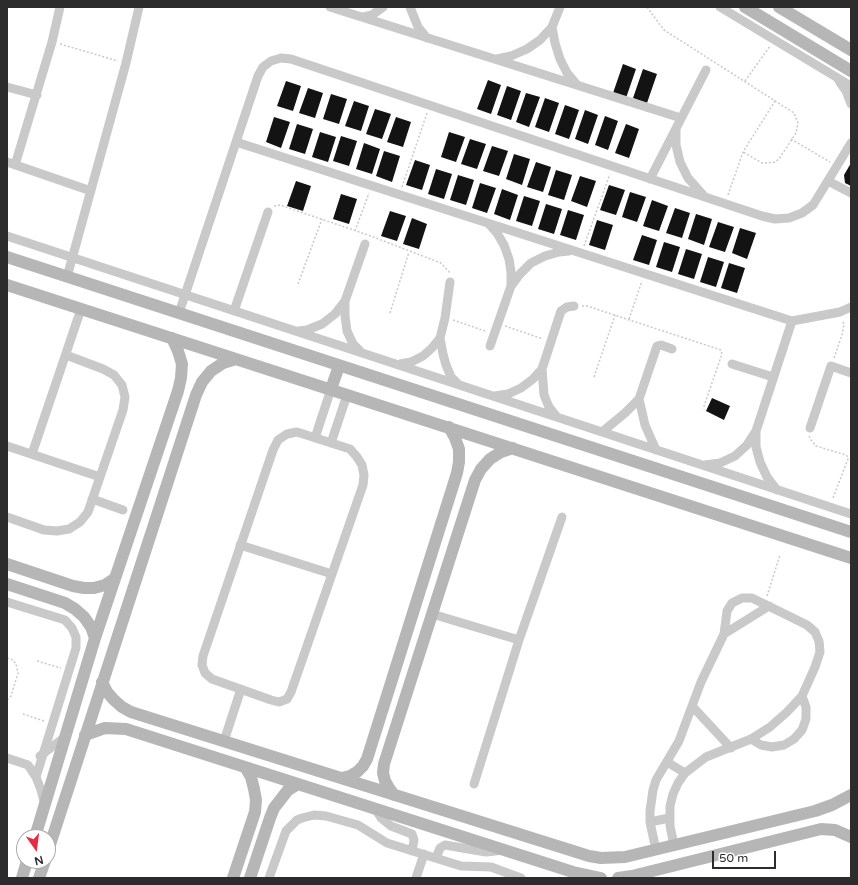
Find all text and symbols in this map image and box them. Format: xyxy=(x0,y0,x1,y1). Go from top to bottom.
north arrow xyxy=(16,829,56,869)
scale bar xyxy=(714,843,778,869)
text: 50 m xyxy=(719,851,748,865)
text: N xyxy=(33,853,45,868)

